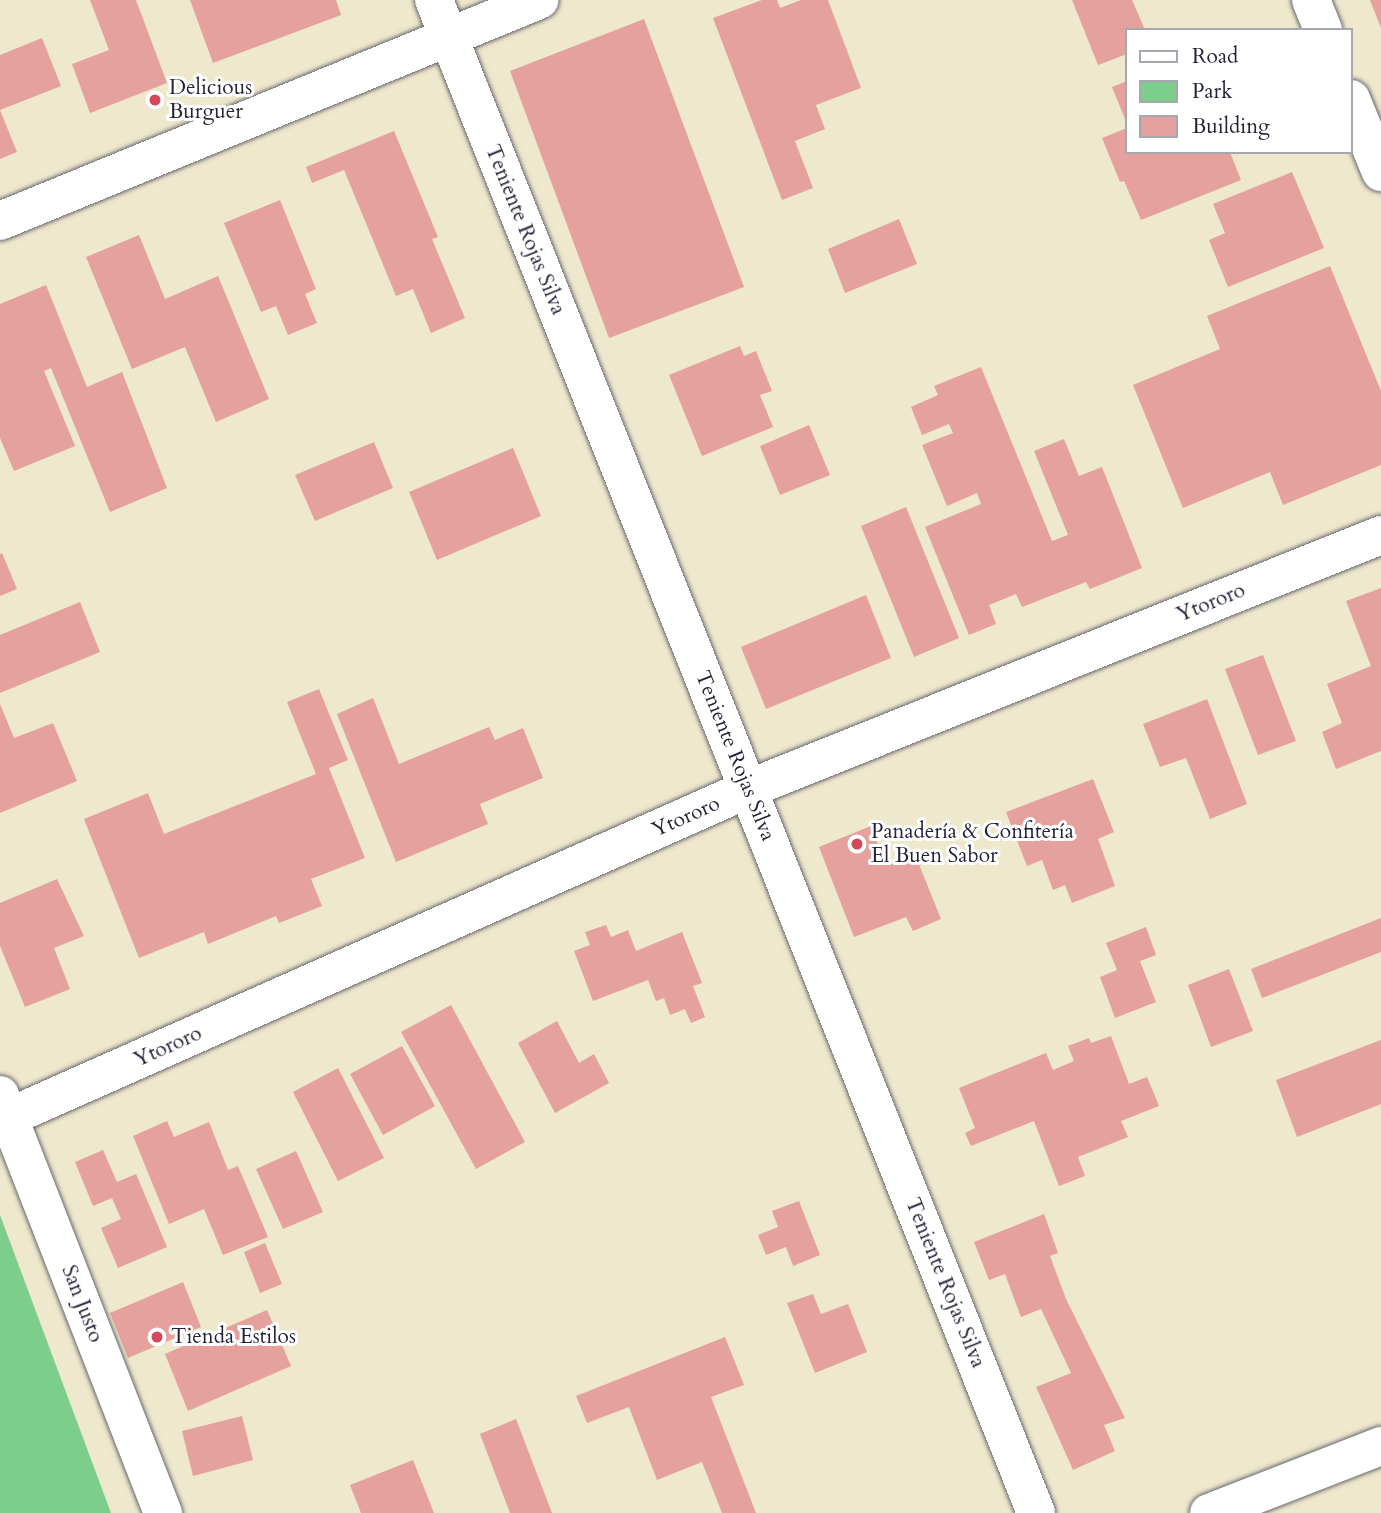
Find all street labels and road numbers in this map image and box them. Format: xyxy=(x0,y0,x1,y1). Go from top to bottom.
street label: Teniente Rojas Silva xyxy=(479,141,571,319)
street label: Ytororo xyxy=(1173,578,1249,628)
street label: Teniente Rojas Silva xyxy=(689,667,781,845)
street label: Ytororo xyxy=(648,791,724,843)
street label: Ytororo xyxy=(130,1021,206,1073)
street label: Teniente Rojas Silva xyxy=(899,1194,991,1372)
street label: San Justo xyxy=(56,1262,108,1346)

